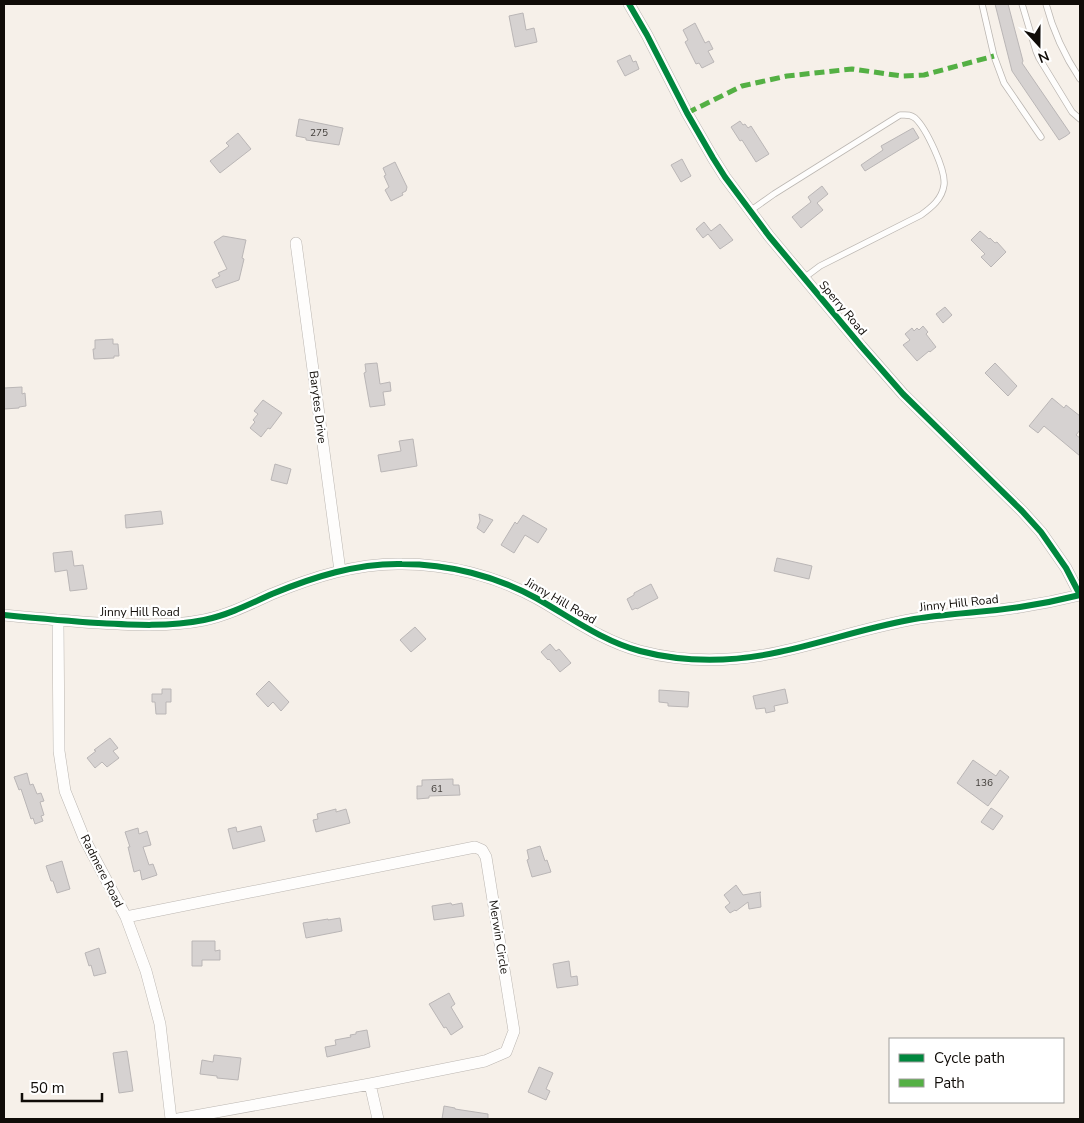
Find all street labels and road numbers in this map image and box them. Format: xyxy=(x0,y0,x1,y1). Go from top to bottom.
street label: Sperry Road xyxy=(815,277,871,339)
street label: Barytes Drive xyxy=(306,370,330,444)
street label: Jinny Hill Road xyxy=(522,574,599,628)
street label: Jinny Hill Road xyxy=(918,591,999,615)
street label: Jinny Hill Road xyxy=(99,604,180,620)
street label: Radmere Road xyxy=(77,832,127,910)
street label: Merwin Circle xyxy=(485,899,513,975)

